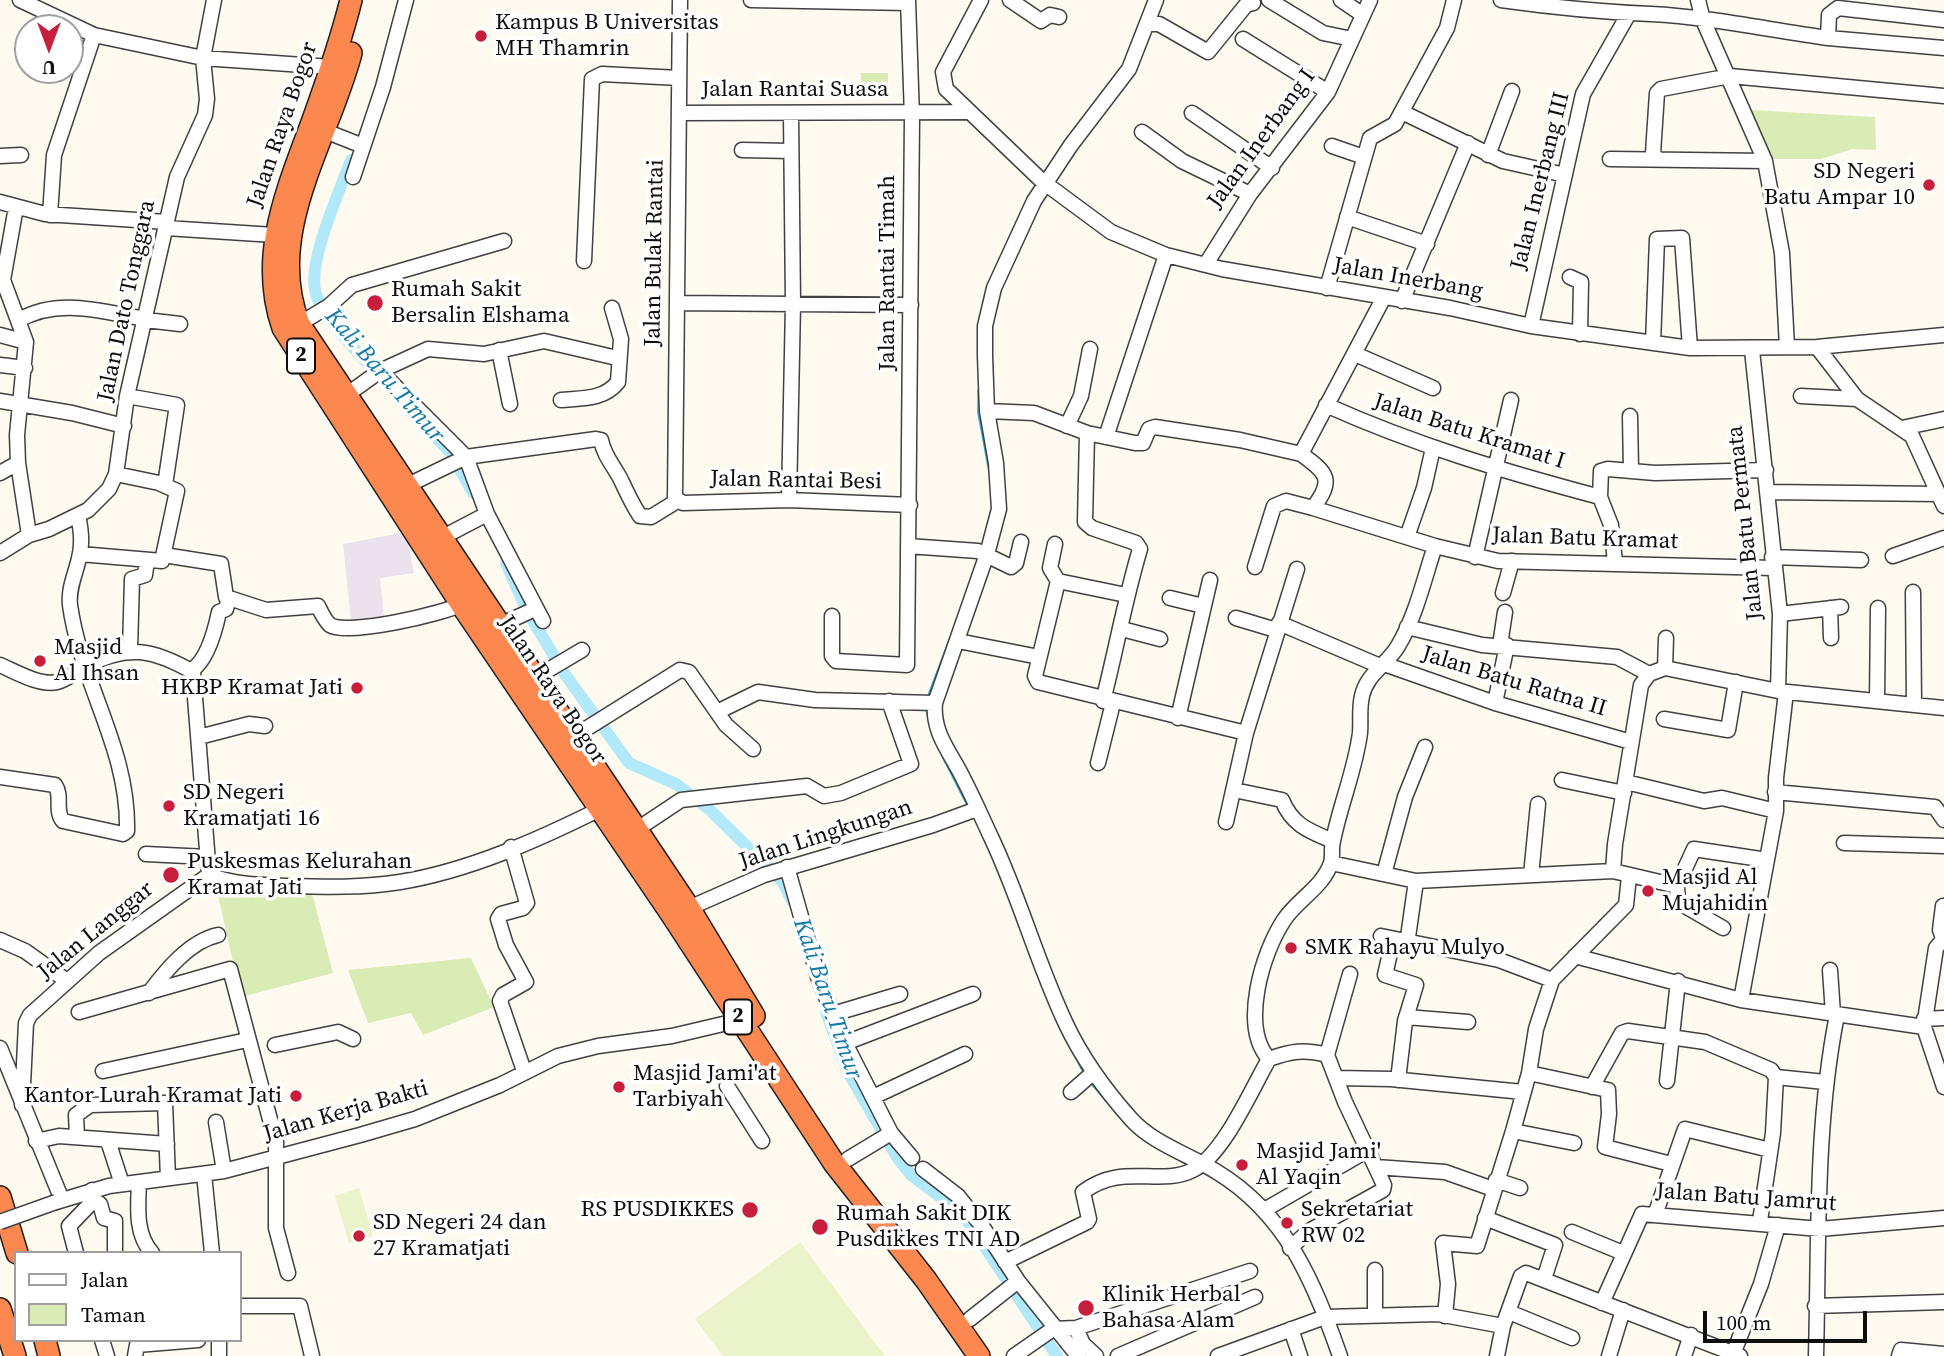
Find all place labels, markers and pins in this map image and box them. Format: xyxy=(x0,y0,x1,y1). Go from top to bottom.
place label: Kampus B Universitas MH Thamrin xyxy=(495,9,719,63)
marker: Kampus B Universitas MH Thamrin xyxy=(473,28,489,44)
place label: SD Negeri Batu Ampar 10 xyxy=(1764,158,1915,212)
marker: SD Negeri Batu Ampar 10 xyxy=(1921,177,1937,193)
place label: Rumah Sakit Bersalin Elshama xyxy=(391,276,570,330)
marker: Rumah Sakit Bersalin Elshama xyxy=(365,293,385,313)
place label: Masjid Al Ihsan xyxy=(54,634,139,688)
marker: Masjid Al Ihsan xyxy=(32,653,48,669)
place label: HKBP Kramat Jati xyxy=(161,674,343,702)
marker: HKBP Kramat Jati xyxy=(349,680,365,696)
place label: SD Negeri Kramatjati 16 xyxy=(183,779,320,833)
marker: SD Negeri Kramatjati 16 xyxy=(161,798,177,814)
place label: Puskesmas Kelurahan Kramat Jati xyxy=(187,848,412,902)
place label: Masjid Al Mujahidin xyxy=(1662,864,1768,918)
marker: Puskesmas Kelurahan Kramat Jati xyxy=(161,865,181,885)
marker: Masjid Al Mujahidin xyxy=(1640,883,1656,899)
place label: SMK Rahayu Mulyo xyxy=(1305,934,1505,962)
marker: SMK Rahayu Mulyo xyxy=(1283,940,1299,956)
place label: Masjid Jami'at Tarbiyah xyxy=(633,1060,776,1114)
marker: Masjid Jami'at Tarbiyah xyxy=(611,1079,627,1095)
place label: Kantor Lurah Kramat Jati xyxy=(24,1082,282,1110)
marker: Kantor Lurah Kramat Jati xyxy=(288,1088,304,1104)
place label: Masjid Jami' Al Yaqin xyxy=(1256,1138,1381,1192)
marker: Masjid Jami' Al Yaqin xyxy=(1234,1157,1250,1173)
place label: RS PUSDIKKES xyxy=(580,1196,734,1224)
place label: Sekretariat RW 02 xyxy=(1301,1196,1413,1250)
marker: RS PUSDIKKES xyxy=(740,1200,760,1220)
place label: Rumah Sakit DIK Pusdikkes TNI AD xyxy=(836,1200,1020,1254)
place label: SD Negeri 24 dan 27 Kramatjati xyxy=(373,1209,547,1263)
marker: Sekretariat RW 02 xyxy=(1279,1215,1295,1231)
marker: Rumah Sakit DIK Pusdikkes TNI AD xyxy=(810,1217,830,1237)
marker: SD Negeri 24 dan 27 Kramatjati xyxy=(351,1228,367,1244)
place label: Klinik Herbal Bahasa Alam xyxy=(1102,1281,1240,1335)
marker: Klinik Herbal Bahasa Alam xyxy=(1076,1298,1096,1318)

